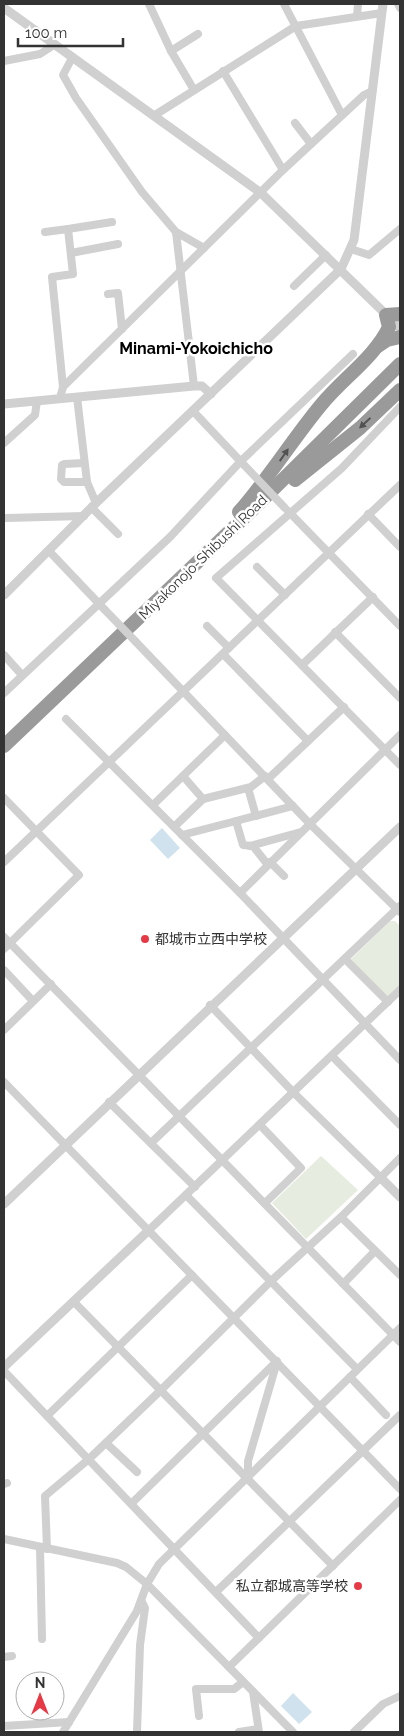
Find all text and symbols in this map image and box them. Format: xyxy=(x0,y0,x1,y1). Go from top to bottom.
scale bar xyxy=(18,15,122,47)
text: 100 m xyxy=(25,24,67,42)
district label: Minami-Yokoichicho xyxy=(119,339,273,358)
one-way arrow xyxy=(359,417,371,429)
one-way arrow xyxy=(279,448,289,462)
street label: Miyakonojo-Shibushi Road xyxy=(136,492,270,622)
place label: 都城市立西中学校 xyxy=(155,931,267,947)
marker: 都城市立西中学校 xyxy=(139,933,151,945)
place label: 私立都城高等学校 xyxy=(236,1578,348,1594)
marker: 私立都城高等学校 xyxy=(352,1580,364,1592)
north arrow xyxy=(15,1671,65,1721)
text: N xyxy=(35,1675,45,1691)

